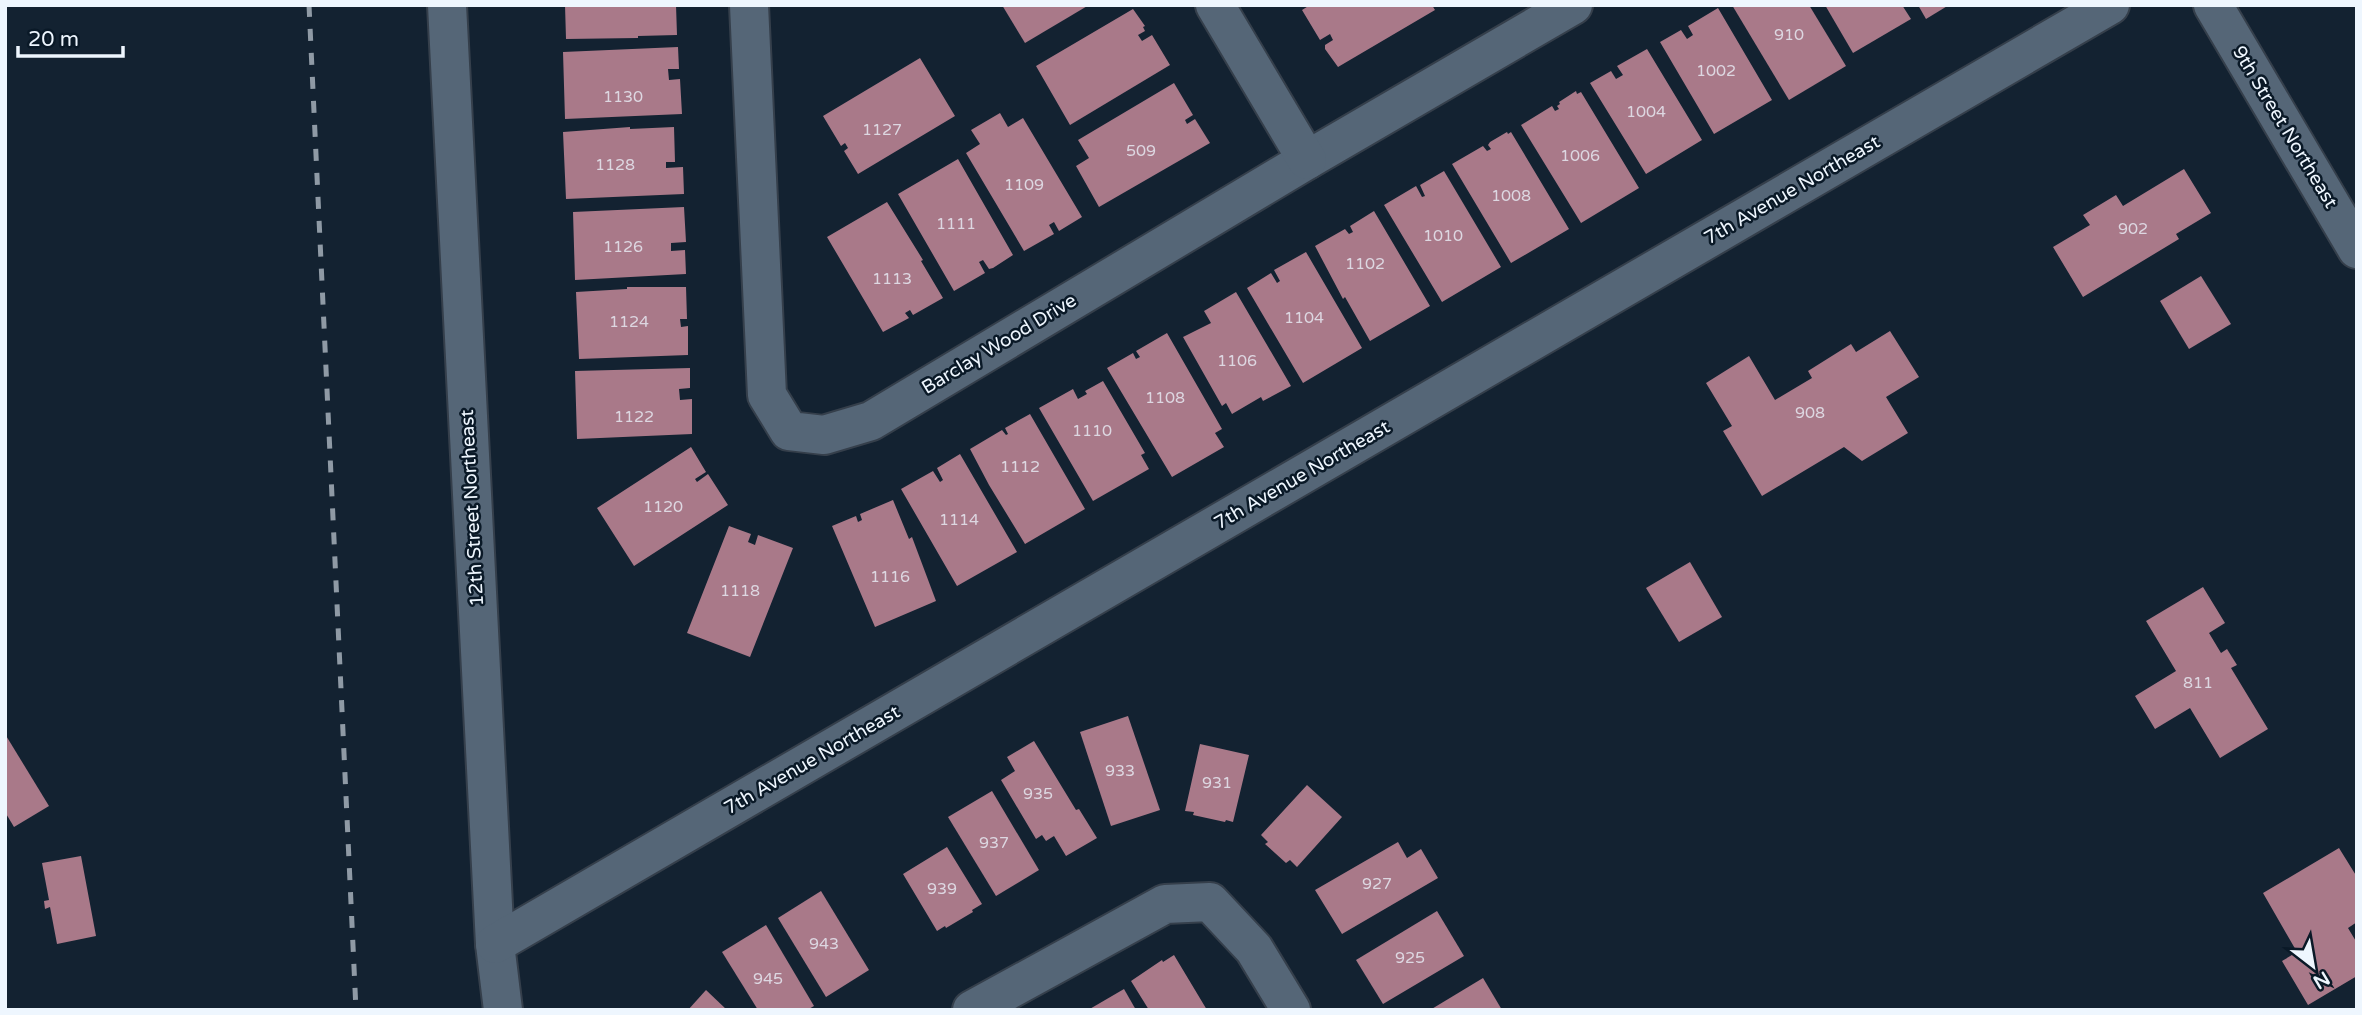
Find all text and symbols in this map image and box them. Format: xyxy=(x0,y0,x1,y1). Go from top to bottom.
scale bar xyxy=(18,14,122,58)
house number: 910 xyxy=(1774,25,1804,45)
text: 20 m xyxy=(28,27,79,52)
street label: 9th Street Northeast xyxy=(2228,42,2342,212)
house number: 1002 xyxy=(1696,61,1736,81)
house number: 1130 xyxy=(603,87,643,107)
house number: 1004 xyxy=(1626,102,1666,122)
house number: 1127 xyxy=(862,120,902,140)
street label: 7th Avenue Northeast xyxy=(1700,131,1884,249)
house number: 509 xyxy=(1126,141,1156,161)
house number: 1006 xyxy=(1560,146,1600,166)
house number: 1128 xyxy=(595,155,635,175)
house number: 1109 xyxy=(1004,175,1044,195)
house number: 1008 xyxy=(1491,186,1531,206)
house number: 1111 xyxy=(936,214,976,234)
house number: 902 xyxy=(2118,219,2148,239)
house number: 1010 xyxy=(1423,226,1463,246)
house number: 1126 xyxy=(603,237,643,257)
house number: 1102 xyxy=(1345,254,1385,274)
house number: 1113 xyxy=(872,269,912,289)
street label: Barclay Wood Drive xyxy=(918,289,1080,399)
house number: 1104 xyxy=(1284,308,1324,328)
house number: 1124 xyxy=(609,312,649,332)
house number: 1106 xyxy=(1217,351,1257,371)
house number: 1108 xyxy=(1145,388,1185,408)
house number: 908 xyxy=(1795,403,1825,423)
house number: 1122 xyxy=(614,407,654,427)
street label: 12th Street Northeast xyxy=(456,409,488,607)
street label: 7th Avenue Northeast xyxy=(1210,416,1394,534)
house number: 1110 xyxy=(1072,421,1112,441)
house number: 1112 xyxy=(1000,457,1040,477)
house number: 1120 xyxy=(643,497,683,517)
house number: 1114 xyxy=(939,510,979,530)
house number: 1116 xyxy=(870,567,910,587)
house number: 1118 xyxy=(720,581,760,601)
house number: 811 xyxy=(2183,673,2213,693)
street label: 7th Avenue Northeast xyxy=(720,701,904,819)
house number: 933 xyxy=(1105,761,1135,781)
house number: 931 xyxy=(1202,773,1232,793)
house number: 935 xyxy=(1023,784,1053,804)
house number: 937 xyxy=(979,833,1009,853)
house number: 927 xyxy=(1362,874,1392,894)
house number: 939 xyxy=(927,879,957,899)
north arrow xyxy=(2278,931,2348,1001)
house number: 943 xyxy=(809,934,839,954)
house number: 925 xyxy=(1395,948,1425,968)
text: N xyxy=(2309,966,2333,993)
house number: 945 xyxy=(753,969,783,989)

